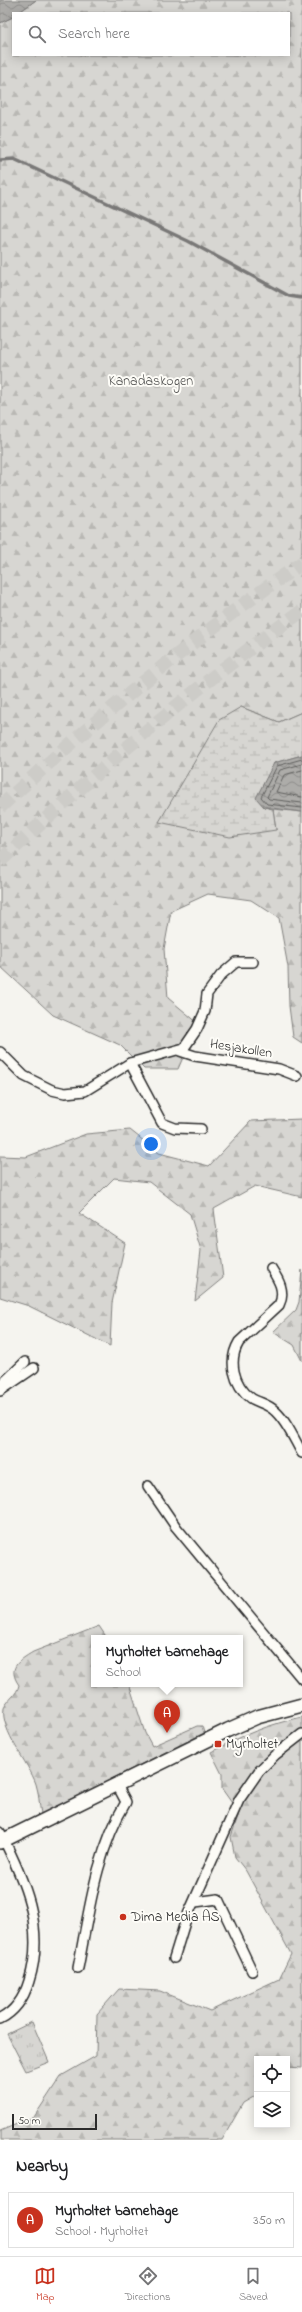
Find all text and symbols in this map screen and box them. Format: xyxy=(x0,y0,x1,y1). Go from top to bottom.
search box xyxy=(12,12,290,56)
icon: search xyxy=(26,23,48,45)
text: Search here xyxy=(58,23,130,45)
park label: Kanadaskogen xyxy=(109,371,193,393)
street label: Hesjakollen xyxy=(208,1034,274,1064)
your location xyxy=(141,1134,161,1154)
popup xyxy=(91,1635,243,1687)
text: Myrholtet barnehage xyxy=(105,1641,229,1663)
text: School xyxy=(105,1663,141,1682)
pin: A xyxy=(154,1700,180,1733)
place label: Myrholtet xyxy=(226,1734,278,1756)
marker: Myrholtet xyxy=(213,1739,223,1749)
place label: Dima Media AS xyxy=(130,1907,220,1928)
marker: Dima Media AS xyxy=(118,1912,128,1922)
map controls xyxy=(254,2056,290,2128)
button: locate xyxy=(254,2056,290,2092)
button: layers xyxy=(254,2092,290,2128)
scale bar xyxy=(12,2112,97,2131)
text: 50 m xyxy=(18,2113,40,2129)
text: Nearby xyxy=(16,2154,68,2179)
text: Myrholtet barnehage xyxy=(55,2200,178,2222)
text: A xyxy=(26,2211,34,2230)
text: 350 m xyxy=(253,2211,285,2230)
text: School · Myrholtet xyxy=(55,2222,148,2241)
tab: Map xyxy=(34,2265,56,2305)
tab: Directions xyxy=(125,2265,171,2305)
tab: Saved xyxy=(239,2265,268,2305)

